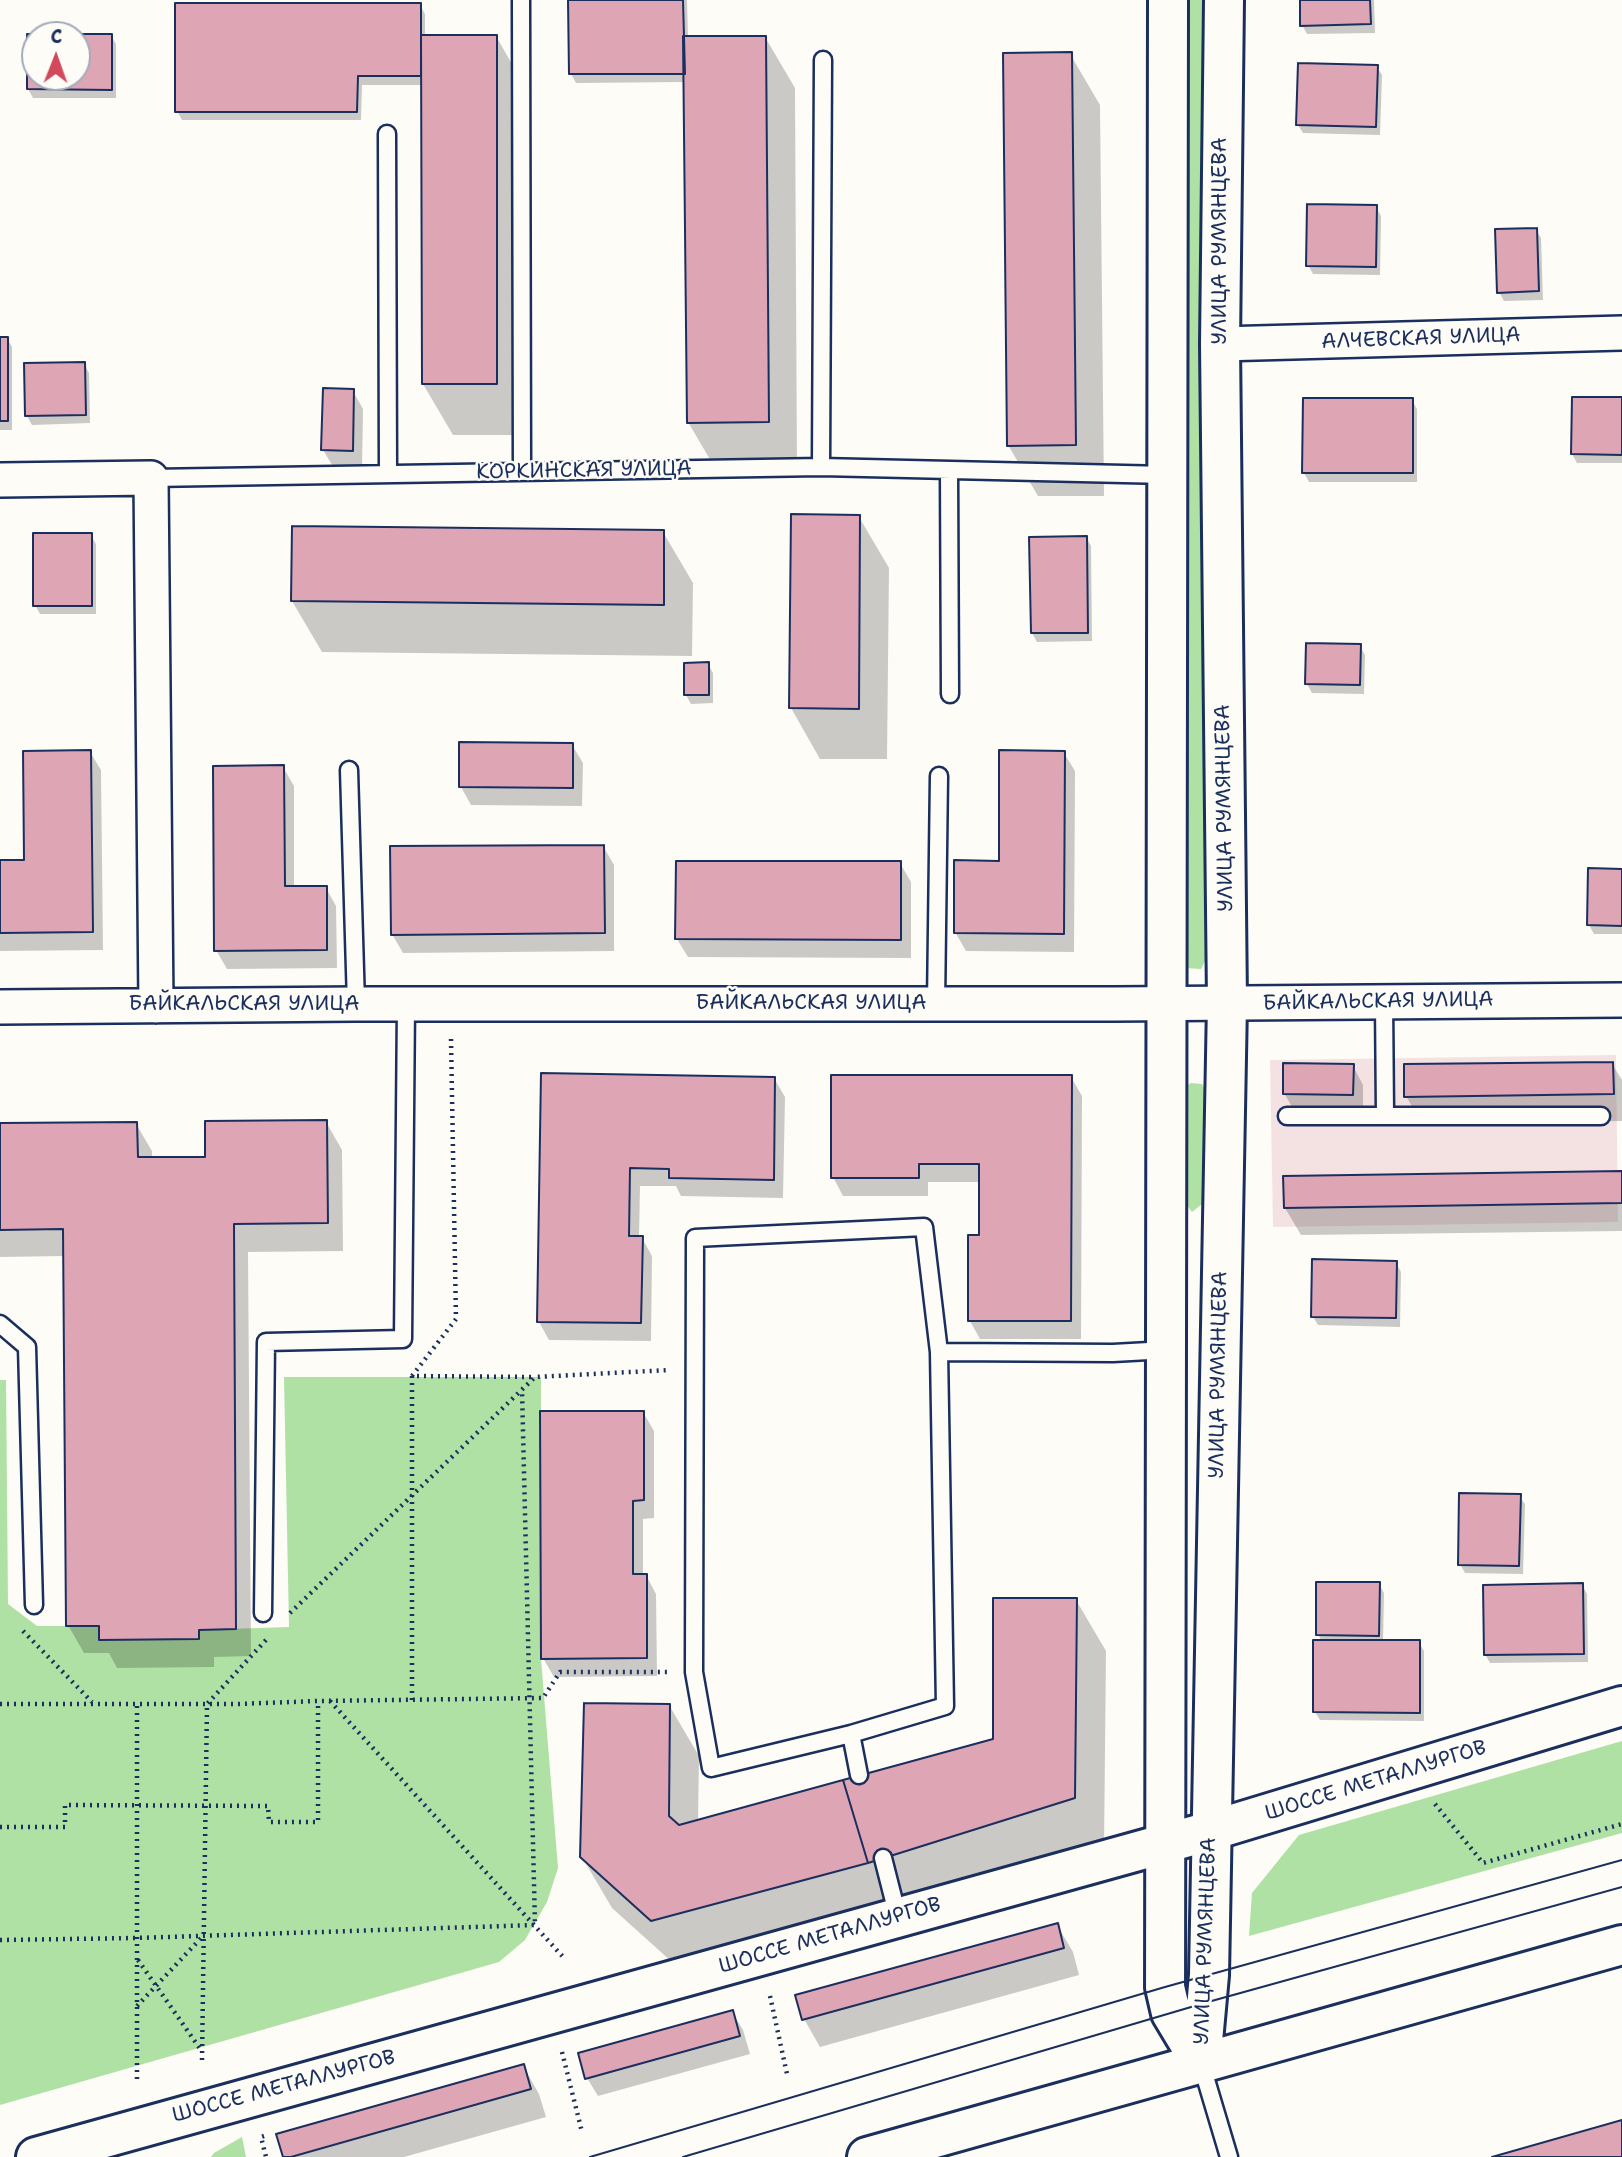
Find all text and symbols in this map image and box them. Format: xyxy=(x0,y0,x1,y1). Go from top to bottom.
north arrow xyxy=(21,21,91,91)
text: С xyxy=(50,24,62,49)
street label: УЛИЦА РУМЯНЦЕВА xyxy=(1208,137,1234,345)
street label: АЛЧЕВСКАЯ УЛИЦА xyxy=(1321,323,1521,355)
street label: КОРКИНСКАЯ УЛИЦА xyxy=(476,457,692,485)
street label: УЛИЦА РУМЯНЦЕВА xyxy=(1211,704,1239,912)
street label: БАЙКАЛЬСКАЯ УЛИЦА xyxy=(1262,987,1494,1017)
street label: БАЙКАЛЬСКАЯ УЛИЦА xyxy=(696,991,926,1017)
street label: БАЙКАЛЬСКАЯ УЛИЦА xyxy=(129,992,359,1018)
street label: УЛИЦА РУМЯНЦЕВА xyxy=(1205,1271,1233,1479)
street label: ШОССЕ МЕТАЛЛУРГОВ xyxy=(1262,1735,1490,1827)
street label: УЛИЦА РУМЯНЦЕВА xyxy=(1190,1837,1222,2045)
street label: ШОССЕ МЕТАЛЛУРГОВ xyxy=(716,1892,944,1980)
street label: ШОССЕ МЕТАЛЛУРГОВ xyxy=(170,2045,398,2129)

